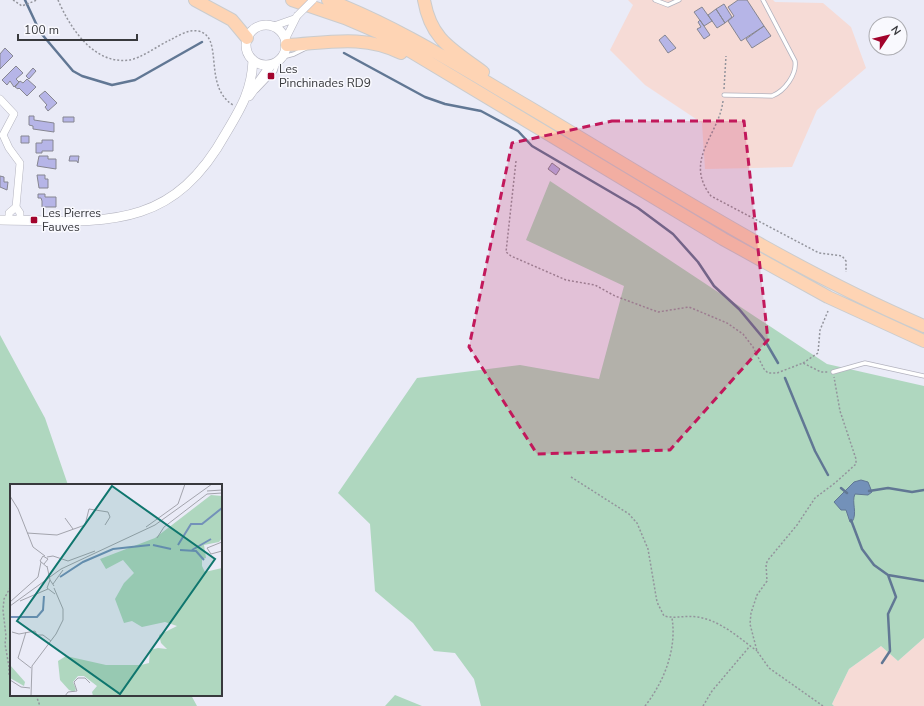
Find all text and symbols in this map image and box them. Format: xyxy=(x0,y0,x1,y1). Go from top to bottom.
scale bar xyxy=(18,16,137,42)
north arrow xyxy=(868,16,908,56)
text: 100 m xyxy=(24,22,59,38)
text: N xyxy=(887,23,904,38)
place label: Les Pinchinades RD9 xyxy=(279,61,371,91)
marker: Les Pinchinades RD9 xyxy=(266,71,276,81)
place label: Les Pierres Fauves xyxy=(42,205,101,235)
marker: Les Pierres Fauves xyxy=(29,215,39,225)
inset map xyxy=(10,484,222,696)

